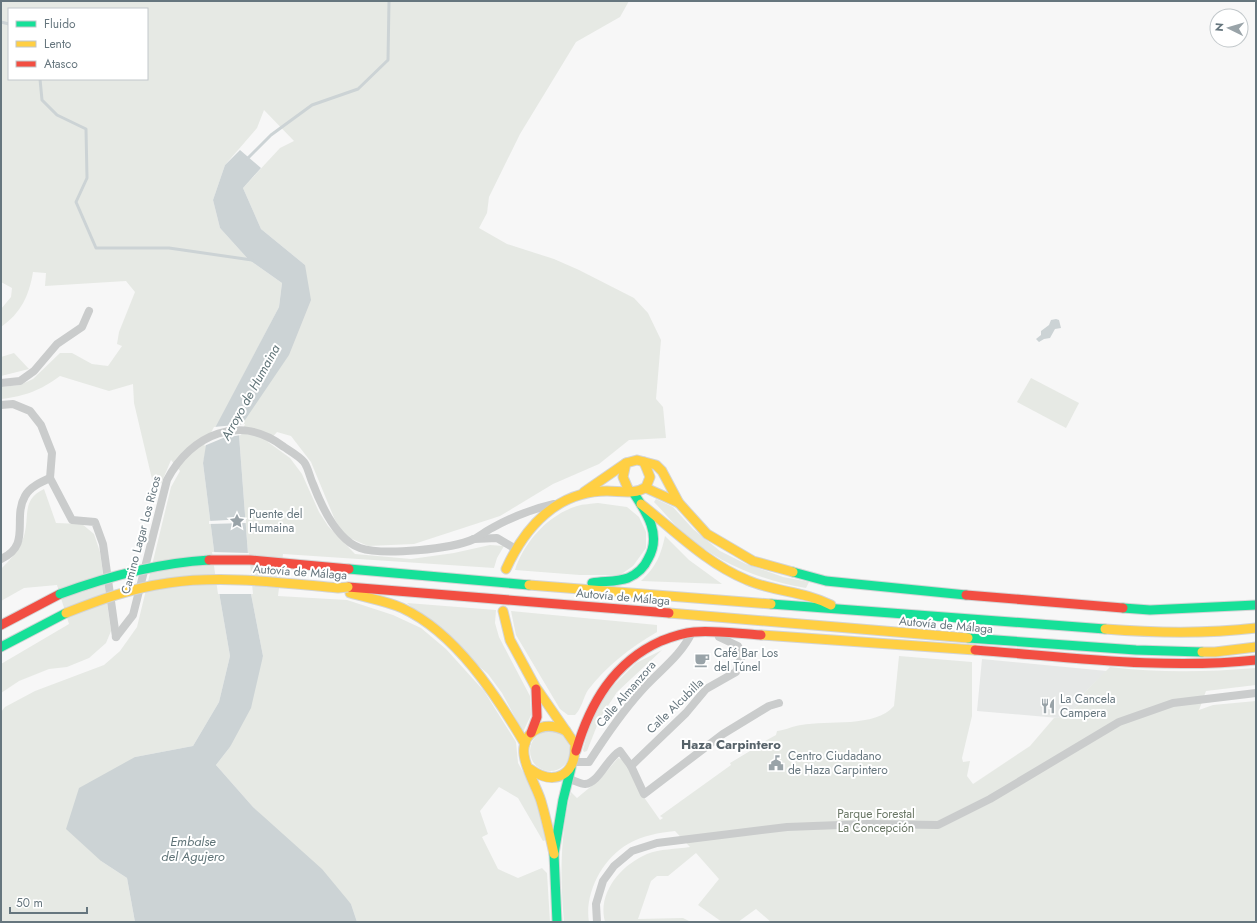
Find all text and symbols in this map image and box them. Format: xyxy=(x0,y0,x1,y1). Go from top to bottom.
legend xyxy=(8,8,148,80)
north arrow xyxy=(1209,8,1249,48)
text: Fluido xyxy=(44,15,76,33)
text: N xyxy=(1211,22,1227,32)
text: Lento xyxy=(44,35,72,53)
text: Atasco xyxy=(44,55,78,73)
water label: Arroyo de Humaina xyxy=(216,341,285,445)
street label: Camino Lagar Los Ricos xyxy=(117,474,165,596)
place label: Puente del Humaina xyxy=(249,505,303,537)
place icon: Puente del Humaina xyxy=(228,512,246,530)
street label: Autovía de Málaga xyxy=(252,560,348,584)
street label: Autovía de Málaga xyxy=(575,584,671,610)
street label: Autovía de Málaga xyxy=(898,612,994,638)
place label: Café Bar Los del Túnel xyxy=(714,644,778,676)
cafe icon: Café Bar Los del Túnel xyxy=(693,651,711,669)
street label: Calle Almanzora xyxy=(592,657,660,731)
street label: Calle Alcubilla xyxy=(642,674,708,738)
place label: La Cancela Campera xyxy=(1060,690,1116,722)
restaurant icon: La Cancela Campera xyxy=(1039,697,1057,715)
district label: Haza Carpintero xyxy=(681,735,781,754)
place label: Centro Ciudadano de Haza Carpintero xyxy=(788,747,888,779)
public building icon: Centro Ciudadano de Haza Carpintero xyxy=(767,754,785,772)
park label: Parque Forestal La Concepción xyxy=(837,805,915,837)
water label: Embalse del Agujero xyxy=(161,832,225,866)
scale bar xyxy=(10,889,87,915)
text: 50 m xyxy=(16,894,43,912)

